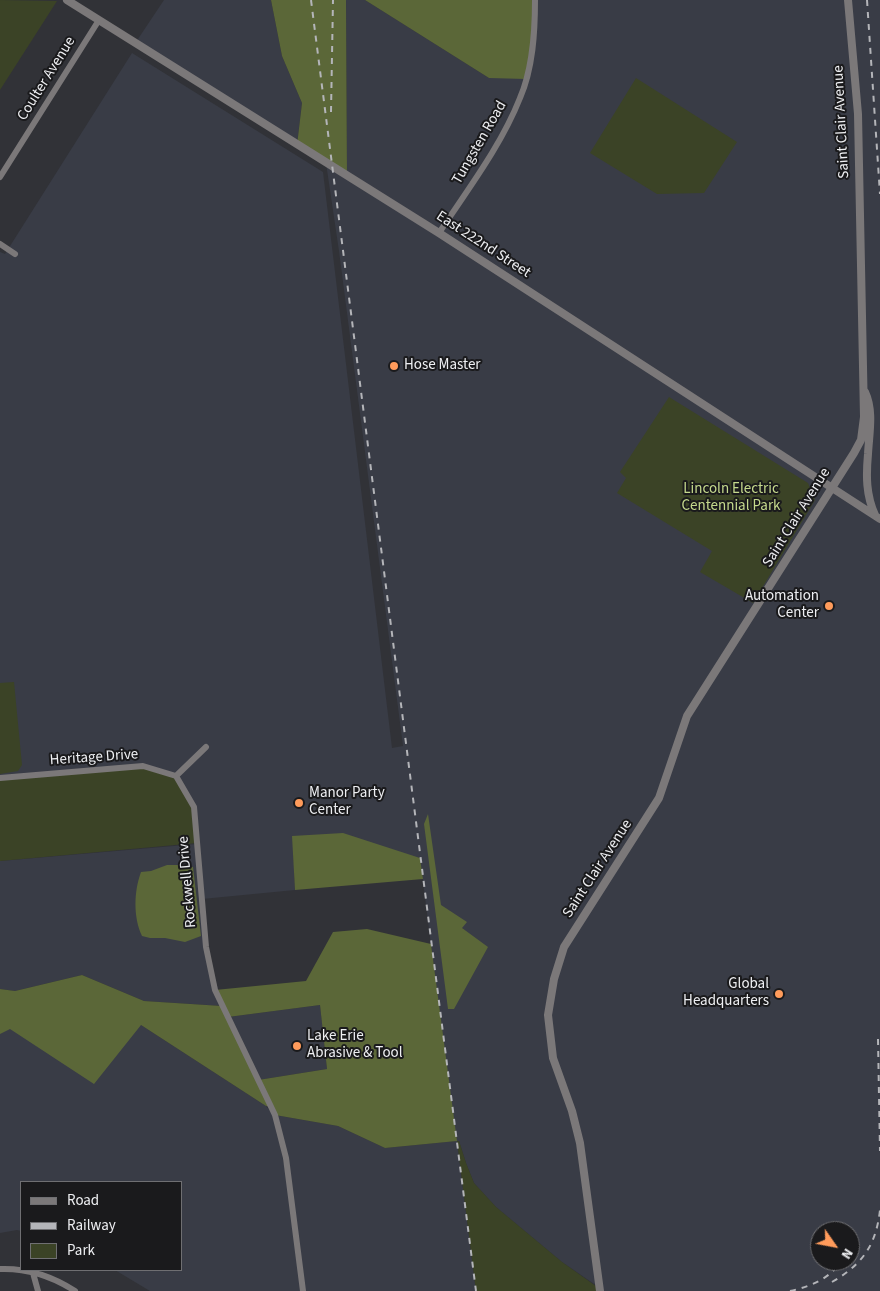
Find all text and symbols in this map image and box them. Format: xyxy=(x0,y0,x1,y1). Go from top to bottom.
street label: Coulter Avenue xyxy=(14,34,80,124)
street label: Saint Clair Avenue xyxy=(830,65,854,179)
street label: Tungsten Road xyxy=(449,98,511,188)
street label: East 222nd Street xyxy=(432,208,534,282)
place label: Hose Master xyxy=(404,357,481,375)
marker: Hose Master xyxy=(388,360,400,372)
street label: Saint Clair Avenue xyxy=(759,465,835,571)
park label: Lincoln Electric Centennial Park xyxy=(681,481,781,516)
place label: Automation Center xyxy=(745,588,819,623)
marker: Automation Center xyxy=(823,600,835,612)
street label: Heritage Drive xyxy=(49,746,139,770)
place label: Manor Party Center xyxy=(309,785,385,820)
marker: Manor Party Center xyxy=(293,797,305,809)
street label: Saint Clair Avenue xyxy=(560,816,636,922)
street label: Rockwell Drive xyxy=(175,835,201,929)
place label: Global Headquarters xyxy=(683,976,769,1011)
marker: Global Headquarters xyxy=(773,988,785,1000)
place label: Lake Erie Abrasive & Tool xyxy=(307,1028,402,1063)
marker: Lake Erie Abrasive & Tool xyxy=(291,1040,303,1052)
legend xyxy=(20,1181,182,1271)
text: Road xyxy=(67,1190,99,1211)
text: Railway xyxy=(67,1215,116,1236)
north arrow xyxy=(810,1221,860,1271)
text: Park xyxy=(67,1240,95,1261)
text: N xyxy=(836,1244,858,1263)

